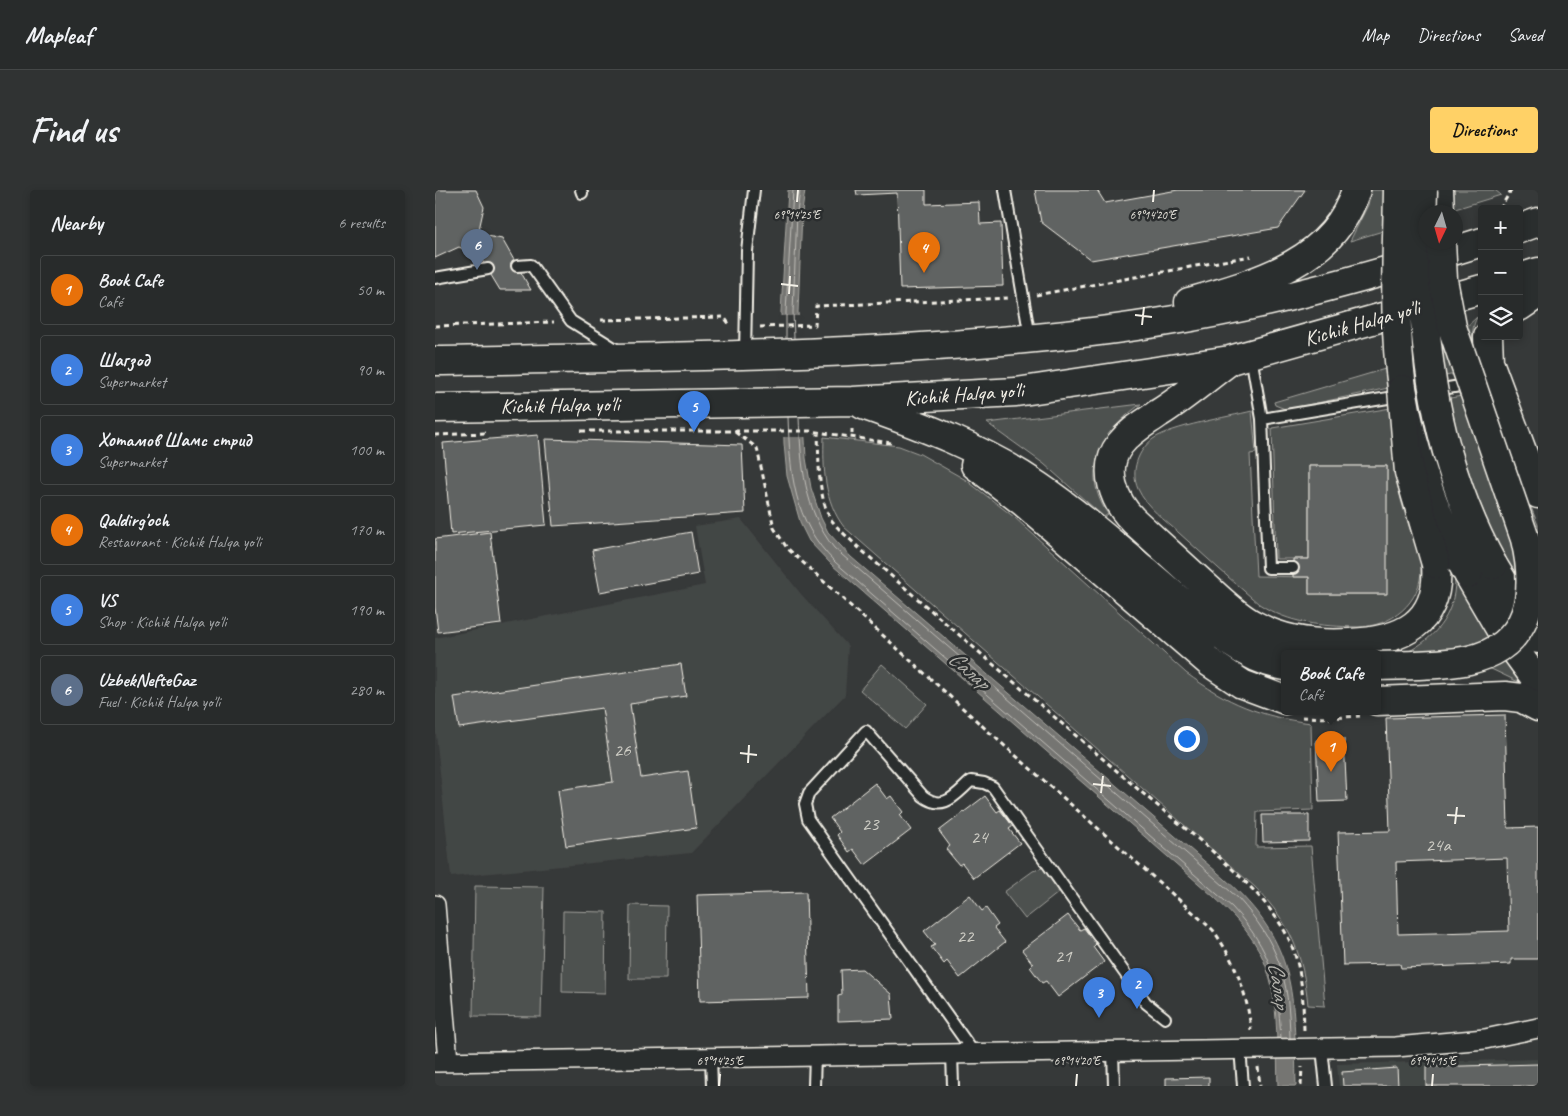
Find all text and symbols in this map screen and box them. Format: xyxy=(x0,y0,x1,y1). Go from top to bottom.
text: Mapleaf xyxy=(25,20,92,50)
text: Map xyxy=(1362,24,1389,46)
text: Directions xyxy=(1417,24,1480,46)
text: Saved xyxy=(1508,24,1543,46)
button: Directions xyxy=(1430,107,1538,153)
text: Find us xyxy=(30,108,117,153)
north arrow xyxy=(1418,205,1463,250)
map controls xyxy=(1478,205,1523,340)
button: + xyxy=(1478,205,1523,250)
text: 69°14'25"E xyxy=(774,207,822,223)
text: 69°14'20"E xyxy=(1130,207,1178,223)
text: Nearby xyxy=(50,210,103,236)
text: 6 results xyxy=(338,213,385,233)
pin: 6 xyxy=(461,229,493,270)
pin: 4 xyxy=(908,232,940,273)
button: − xyxy=(1478,250,1523,295)
text: Book Cafe xyxy=(98,268,163,292)
text: 1 xyxy=(63,280,71,300)
text: 50 m xyxy=(357,280,384,300)
text: Café xyxy=(98,292,122,312)
street label: Kichik Halqa yo'li xyxy=(1301,293,1426,352)
button: layers xyxy=(1478,295,1523,340)
text: Шагзод xyxy=(98,348,150,372)
text: 2 xyxy=(63,360,71,380)
text: 90 m xyxy=(357,360,384,380)
text: Supermarket xyxy=(98,372,166,392)
street label: Kichik Halqa yo'li xyxy=(904,377,1027,411)
street label: Kichik Halqa yo'li xyxy=(500,391,623,419)
pin: 5 xyxy=(678,391,710,432)
text: Хотамов Шамс стрид xyxy=(98,428,251,452)
text: 3 xyxy=(63,440,71,460)
text: 100 m xyxy=(350,440,384,460)
text: Supermarket xyxy=(98,452,166,472)
text: Qaldirg'och xyxy=(98,508,169,532)
text: 4 xyxy=(63,520,71,540)
text: 170 m xyxy=(350,520,384,540)
text: Restaurant · Kichik Halqa yo'li xyxy=(98,532,261,552)
text: VS xyxy=(98,588,116,612)
text: 5 xyxy=(64,600,70,620)
text: 190 m xyxy=(350,600,384,620)
text: Shop · Kichik Halqa yo'li xyxy=(98,612,227,632)
water label: Салар xyxy=(943,644,998,698)
popup xyxy=(1281,650,1381,715)
text: Book Cafe xyxy=(1299,661,1363,685)
text: UzbekNefteGaz xyxy=(98,668,195,692)
text: 6 xyxy=(63,680,71,700)
text: 280 m xyxy=(350,680,384,700)
text: Café xyxy=(1299,685,1323,705)
text: Fuel · Kichik Halqa yo'li xyxy=(98,692,220,712)
your location xyxy=(1174,726,1200,752)
pin: 1 xyxy=(1315,731,1347,772)
house number: 26 xyxy=(613,738,632,762)
house number: 23 xyxy=(861,812,880,836)
house number: 24 xyxy=(970,825,990,849)
house number: 24а xyxy=(1425,833,1452,857)
house number: 22 xyxy=(956,924,975,948)
house number: 21 xyxy=(1054,944,1073,968)
water label: Салар xyxy=(1262,960,1297,1013)
pin: 2 xyxy=(1121,968,1153,1009)
pin: 3 xyxy=(1083,977,1115,1018)
text: 69°14'25"E xyxy=(697,1053,745,1069)
text: 69°14'20"E xyxy=(1054,1053,1102,1069)
text: 69°14'15"E xyxy=(1410,1053,1458,1069)

